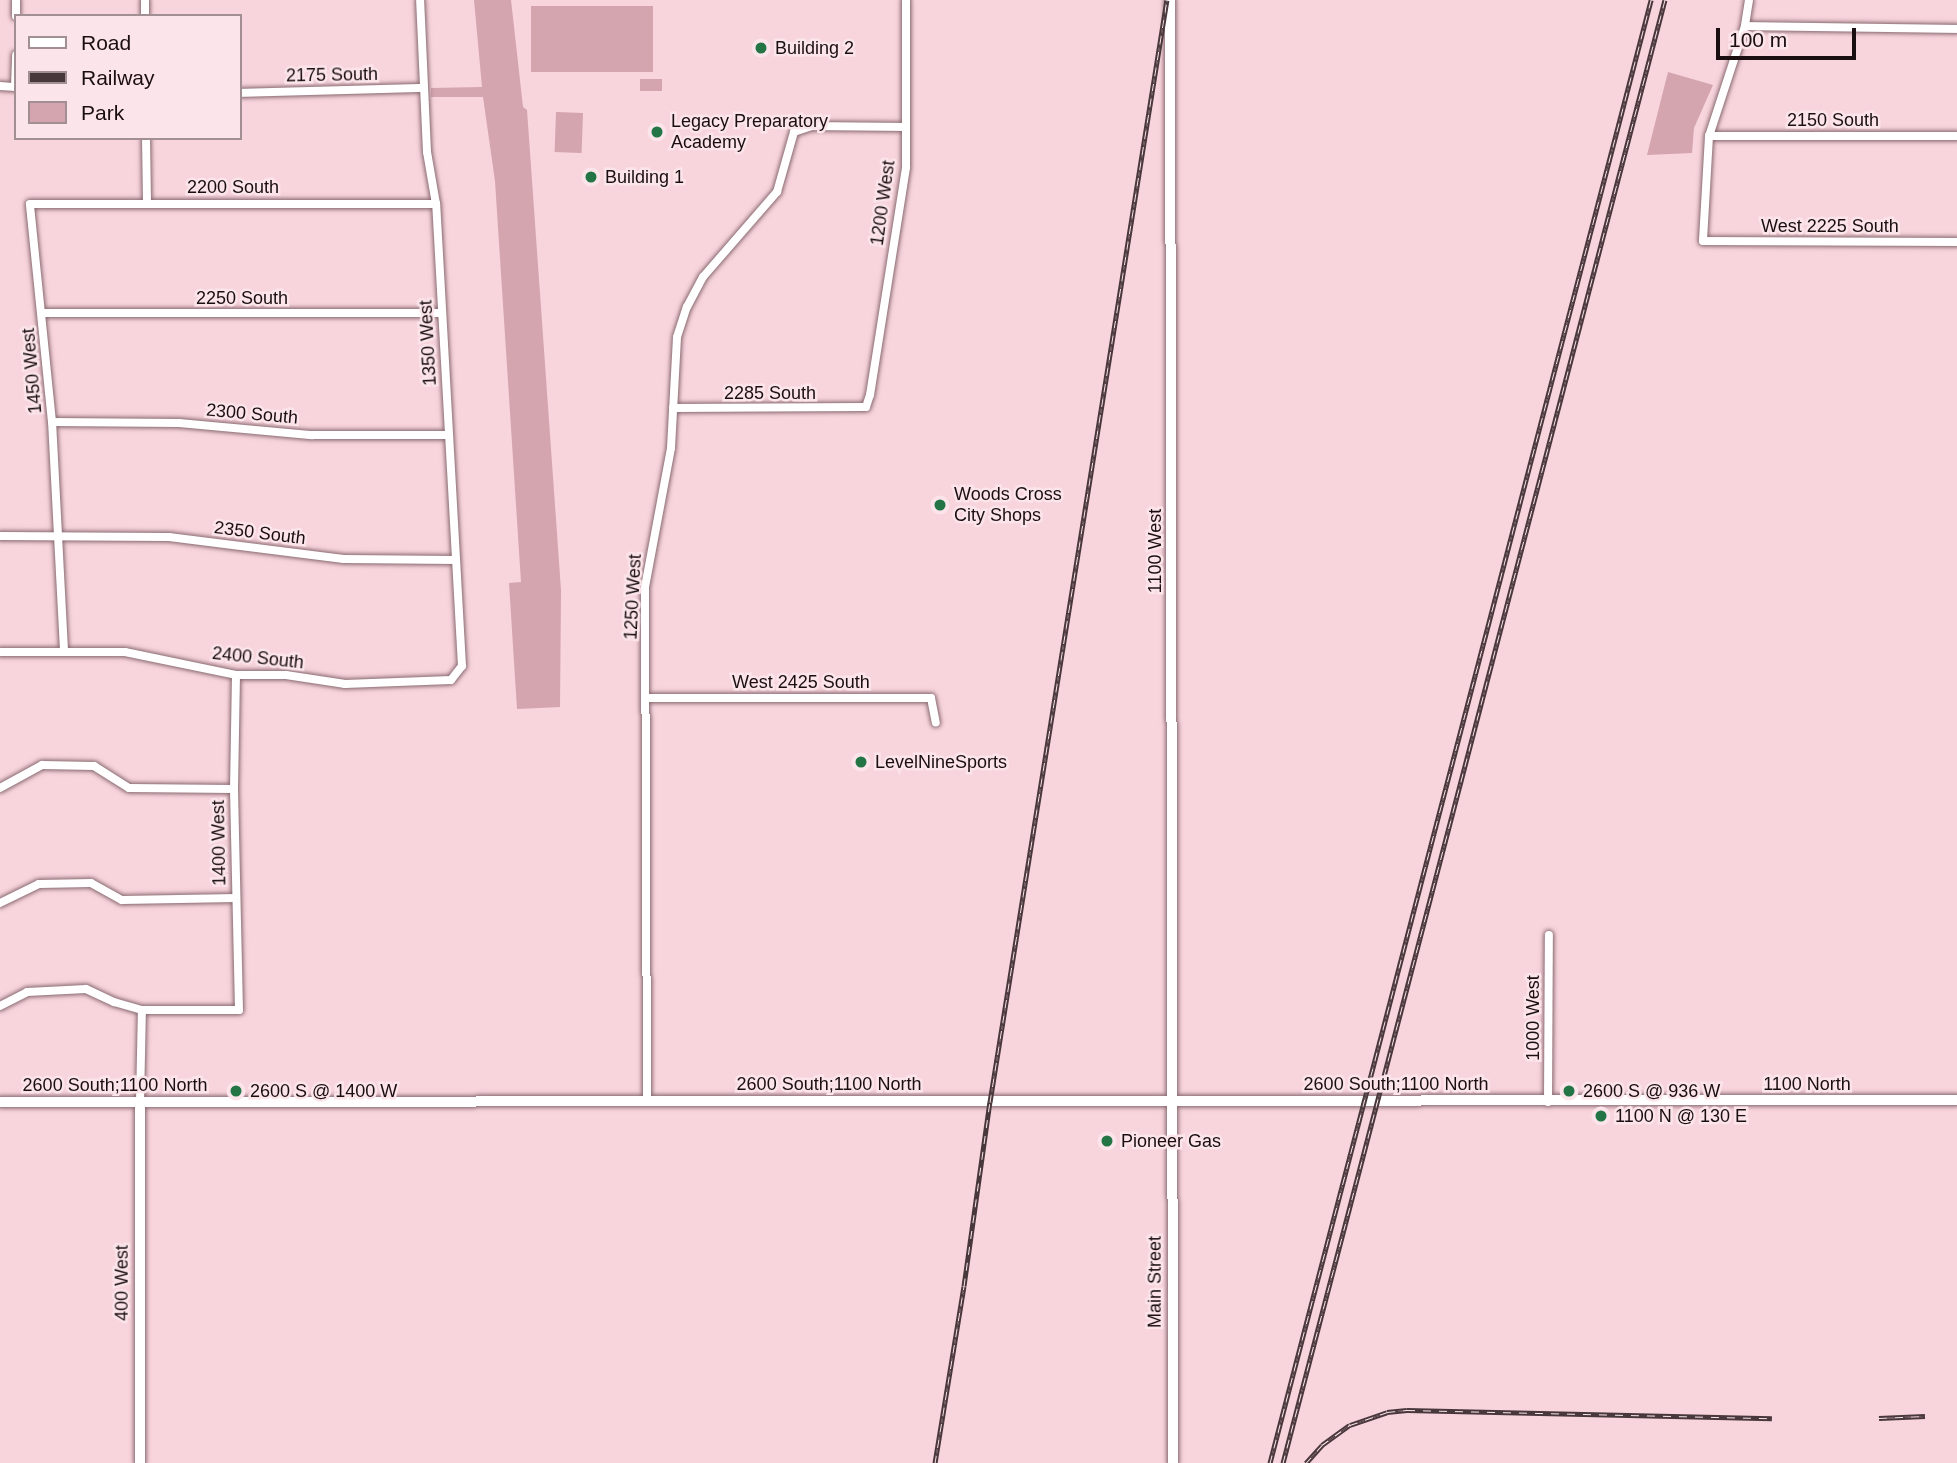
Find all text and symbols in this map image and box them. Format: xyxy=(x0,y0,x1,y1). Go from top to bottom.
legend xyxy=(14,14,242,140)
scale bar xyxy=(1719,14,1859,58)
text: 100 m xyxy=(1729,28,1787,51)
text: Road xyxy=(81,31,131,54)
place label: Building 2 xyxy=(775,37,854,59)
marker: Building 2 xyxy=(753,40,769,56)
street label: 2175 South xyxy=(286,63,378,87)
text: Railway xyxy=(81,66,155,89)
text: Park xyxy=(81,101,124,124)
street label: 2150 South xyxy=(1787,109,1879,131)
place label: Legacy Preparatory Academy xyxy=(671,111,828,154)
marker: Legacy Preparatory Academy xyxy=(649,124,665,140)
street label: 1200 West xyxy=(866,159,900,247)
place label: Building 1 xyxy=(605,166,684,188)
marker: Building 1 xyxy=(583,169,599,185)
street label: 2200 South xyxy=(187,176,279,198)
street label: West 2225 South xyxy=(1761,215,1899,237)
street label: 2250 South xyxy=(196,287,288,309)
street label: 1350 West xyxy=(415,300,441,386)
street label: 1450 West xyxy=(18,327,46,415)
street label: 2285 South xyxy=(724,382,816,404)
street label: 2300 South xyxy=(205,399,299,429)
place label: Woods Cross City Shops xyxy=(954,484,1062,526)
marker: Woods Cross City Shops xyxy=(932,497,948,513)
street label: 1100 West xyxy=(1144,509,1166,593)
street label: 2350 South xyxy=(213,517,307,549)
street label: 1250 West xyxy=(620,554,646,640)
street label: 2400 South xyxy=(211,642,305,674)
street label: West 2425 South xyxy=(732,671,870,693)
place label: LevelNineSports xyxy=(875,751,1007,773)
marker: LevelNineSports xyxy=(853,754,869,770)
street label: 1400 West xyxy=(207,800,231,886)
street label: 1000 West xyxy=(1522,975,1544,1061)
street label: 2600 South;1100 North xyxy=(737,1073,921,1095)
street label: 2600 South;1100 North xyxy=(1304,1073,1488,1095)
street label: 1100 North xyxy=(1763,1073,1851,1095)
street label: 2600 South;1100 North xyxy=(23,1074,207,1096)
place label: 2600 S @ 1400 W xyxy=(250,1080,397,1102)
place label: 2600 S @ 936 W xyxy=(1583,1080,1720,1102)
marker: 2600 S @ 1400 W xyxy=(228,1083,244,1099)
marker: 2600 S @ 936 W xyxy=(1561,1083,1577,1099)
place label: 1100 N @ 130 E xyxy=(1615,1105,1747,1127)
marker: 1100 N @ 130 E xyxy=(1593,1108,1609,1124)
place label: Pioneer Gas xyxy=(1121,1130,1221,1152)
marker: Pioneer Gas xyxy=(1099,1133,1115,1149)
street label: Main Street xyxy=(1144,1236,1166,1328)
street label: 400 West xyxy=(111,1245,133,1321)

